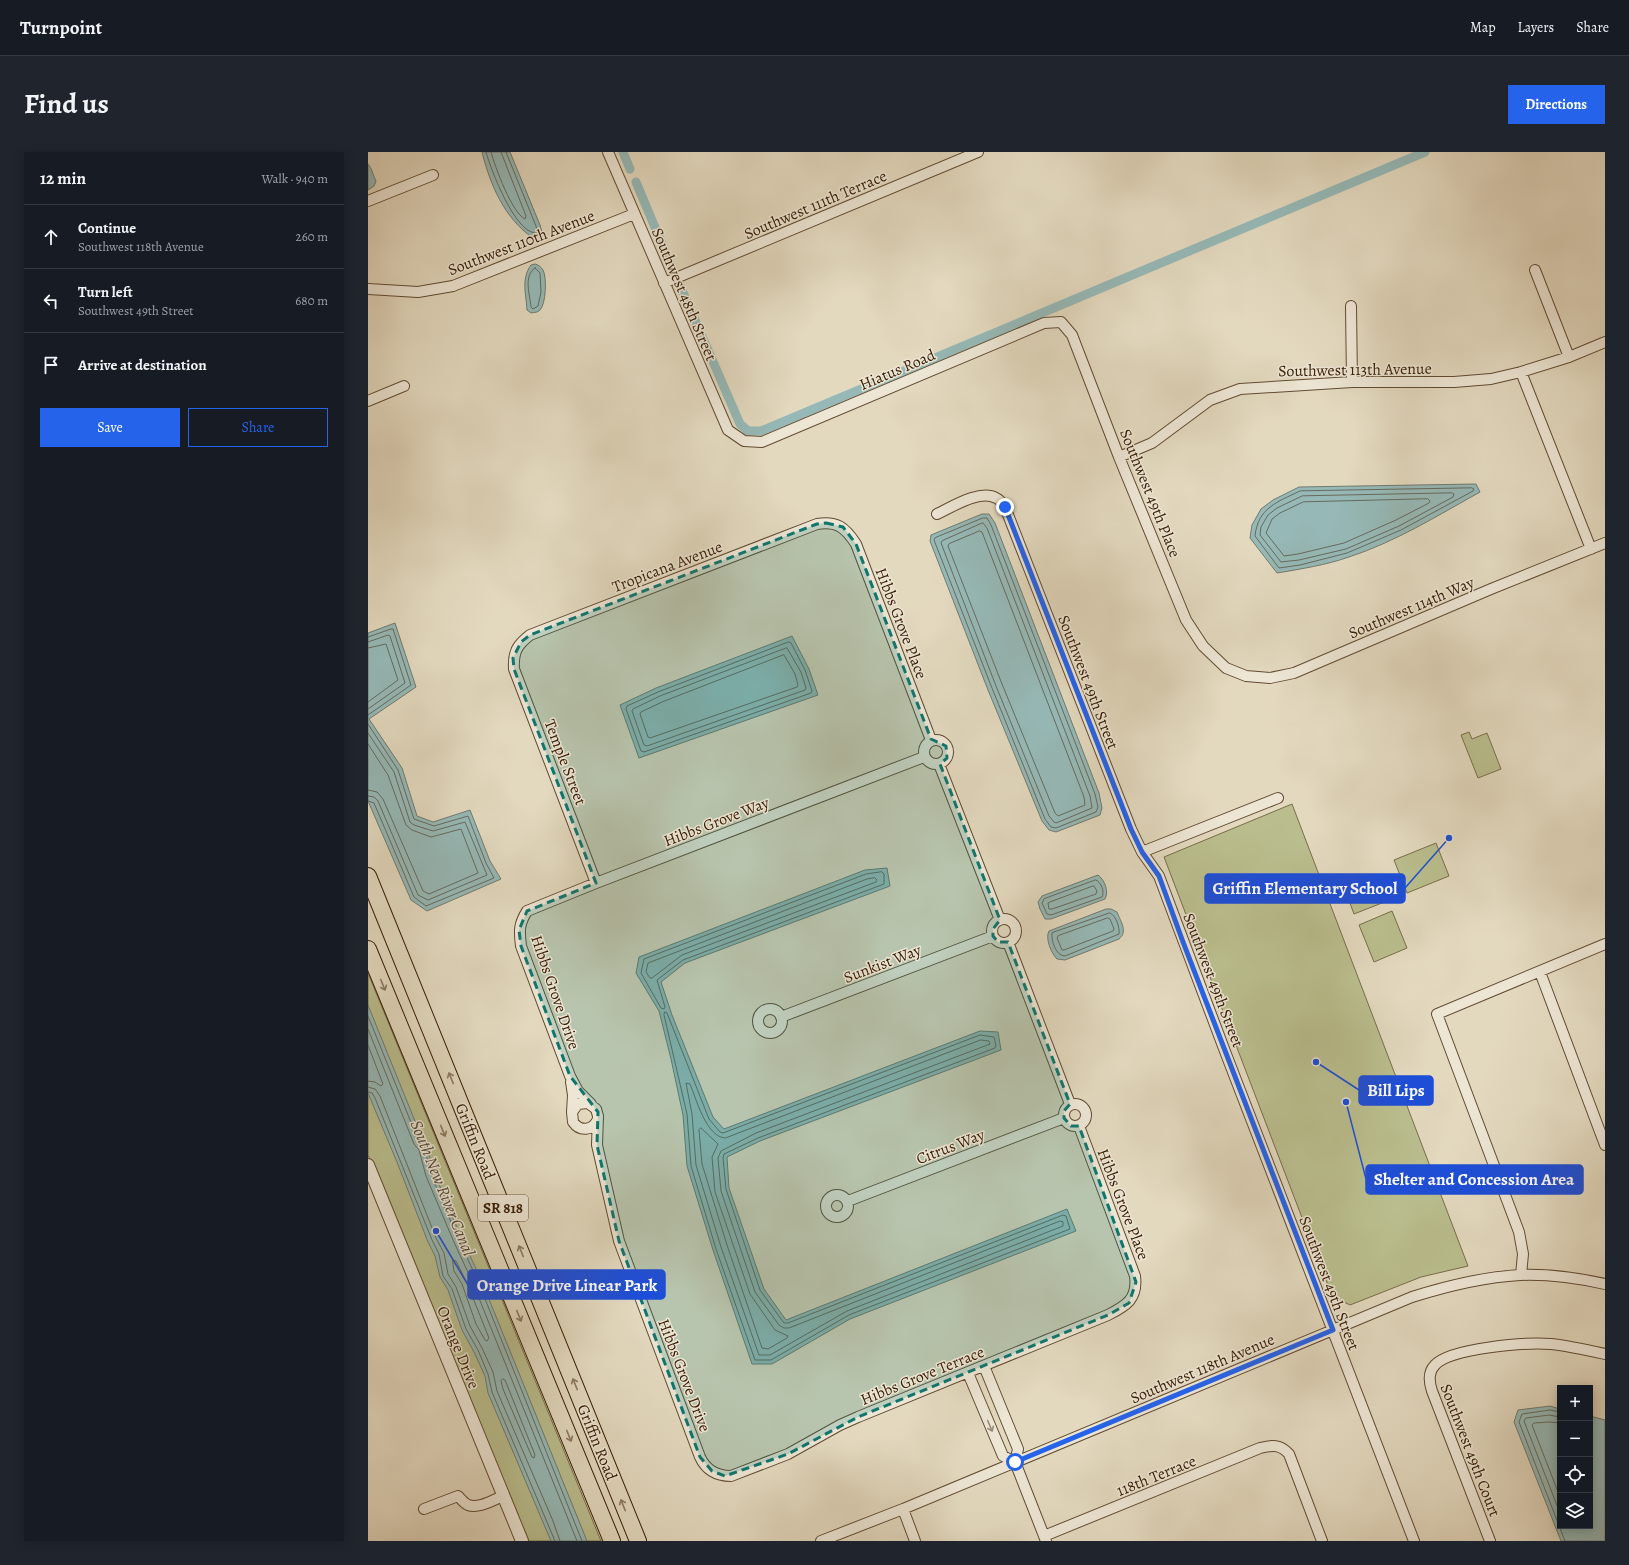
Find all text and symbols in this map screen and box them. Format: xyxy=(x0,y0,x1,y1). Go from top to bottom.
text: Turnpoint xyxy=(20,15,102,41)
text: Map xyxy=(1470,18,1496,37)
text: Layers xyxy=(1518,18,1554,37)
text: Share xyxy=(1576,18,1609,37)
text: Find us xyxy=(24,85,109,123)
button: Directions xyxy=(1508,85,1605,124)
street label: Southwest 111th Terrace xyxy=(741,165,890,245)
text: 12 min xyxy=(40,167,86,190)
text: Walk · 940 m xyxy=(261,170,328,187)
street label: Southwest 110th Avenue xyxy=(445,205,598,281)
text: Continue xyxy=(78,218,136,238)
street label: Southwest 48th Street xyxy=(646,224,722,364)
icon: ahead xyxy=(40,226,62,248)
text: 260 m xyxy=(295,228,328,245)
text: Southwest 118th Avenue xyxy=(78,238,204,255)
text: Turn left xyxy=(78,282,133,302)
icon: left xyxy=(40,290,62,312)
text: 680 m xyxy=(295,292,328,309)
text: Southwest 49th Street xyxy=(78,302,194,319)
street label: Hiatus Road xyxy=(856,344,939,396)
icon: arrive xyxy=(40,354,62,376)
text: Arrive at destination xyxy=(78,355,207,375)
street label: Southwest 113th Avenue xyxy=(1278,358,1432,382)
button: Save xyxy=(40,408,180,447)
button: Share xyxy=(188,408,328,447)
street label: Southwest 49th Place xyxy=(1114,426,1186,561)
route end xyxy=(996,498,1014,516)
street label: Tropicana Avenue xyxy=(609,536,726,598)
street label: Hibbs Grove Place xyxy=(870,565,932,682)
street label: Southwest 114th Way xyxy=(1345,571,1478,644)
street label: Southwest 49th Street xyxy=(1052,612,1124,753)
street label: Temple Street xyxy=(539,716,592,808)
street label: Hibbs Grove Way xyxy=(660,791,773,852)
callout: Griffin Elementary School xyxy=(1205,874,1405,903)
text: Griffin Elementary School xyxy=(1213,877,1398,900)
street label: Southwest 49th Street xyxy=(1177,910,1249,1051)
street label: Hibbs Grove Drive xyxy=(525,932,585,1052)
street label: Sunkist Way xyxy=(841,939,925,989)
one-way arrow xyxy=(379,978,387,990)
one-way arrow xyxy=(447,1073,454,1085)
callout: Bill Lips xyxy=(1359,1076,1433,1105)
text: Bill Lips xyxy=(1367,1079,1425,1102)
street label: Griffin Road xyxy=(450,1100,500,1183)
water label: South New River Canal xyxy=(405,1117,481,1260)
street label: Citrus Way xyxy=(913,1123,989,1170)
one-way arrow xyxy=(439,1124,447,1136)
street label: Hibbs Grove Place xyxy=(1092,1146,1154,1263)
callout: Shelter and Concession Area xyxy=(1366,1165,1583,1194)
text: Shelter and Concession Area xyxy=(1374,1168,1575,1191)
road number: SR 818 xyxy=(478,1195,528,1221)
street label: Southwest 49th Street xyxy=(1293,1213,1365,1354)
one-way arrow xyxy=(516,1245,524,1257)
callout: Orange Drive Linear Park xyxy=(468,1270,665,1299)
text: Orange Drive Linear Park xyxy=(477,1274,657,1297)
street label: Orange Drive xyxy=(431,1303,485,1392)
one-way arrow xyxy=(516,1309,523,1321)
street label: Hibbs Grove Drive xyxy=(652,1316,716,1435)
street label: Southwest 118th Avenue xyxy=(1127,1329,1278,1409)
street label: Hibbs Grove Terrace xyxy=(857,1341,988,1411)
one-way arrow xyxy=(570,1379,578,1391)
street label: Southwest 49th Court xyxy=(1435,1381,1506,1520)
map controls xyxy=(1557,1385,1593,1529)
button: + xyxy=(1557,1385,1593,1421)
street label: Griffin Road xyxy=(572,1401,622,1484)
one-way arrow xyxy=(987,1419,994,1431)
button: − xyxy=(1557,1421,1593,1457)
one-way arrow xyxy=(565,1430,573,1442)
street label: 118th Terrace xyxy=(1113,1450,1199,1502)
route start xyxy=(1006,1453,1024,1471)
button: locate xyxy=(1557,1457,1593,1493)
button: layers xyxy=(1557,1493,1593,1529)
one-way arrow xyxy=(619,1499,627,1511)

